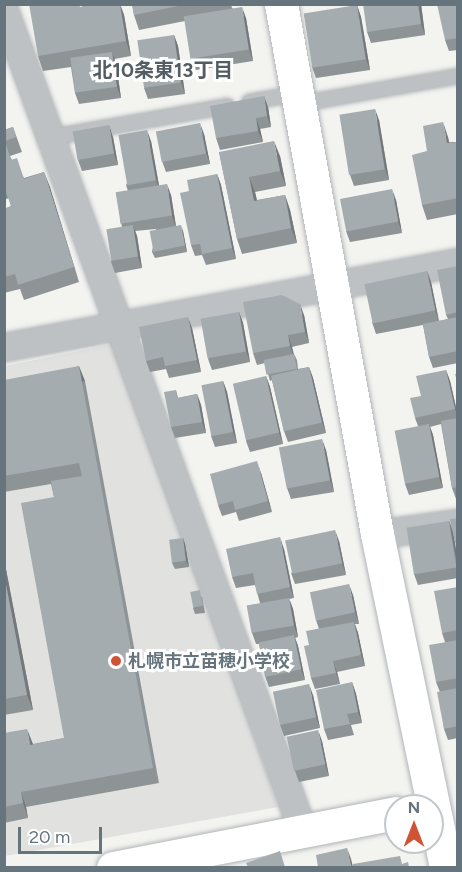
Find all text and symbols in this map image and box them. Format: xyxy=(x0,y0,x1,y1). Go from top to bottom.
district label: 北10条東13丁目 xyxy=(93,58,233,82)
place label: 札幌市立苗穂小学校 xyxy=(128,650,290,672)
marker: 札幌市立苗穂小学校 xyxy=(109,654,123,668)
north arrow xyxy=(384,794,444,854)
text: N xyxy=(408,798,420,817)
scale bar xyxy=(21,815,105,853)
text: 20 m xyxy=(29,826,70,848)

